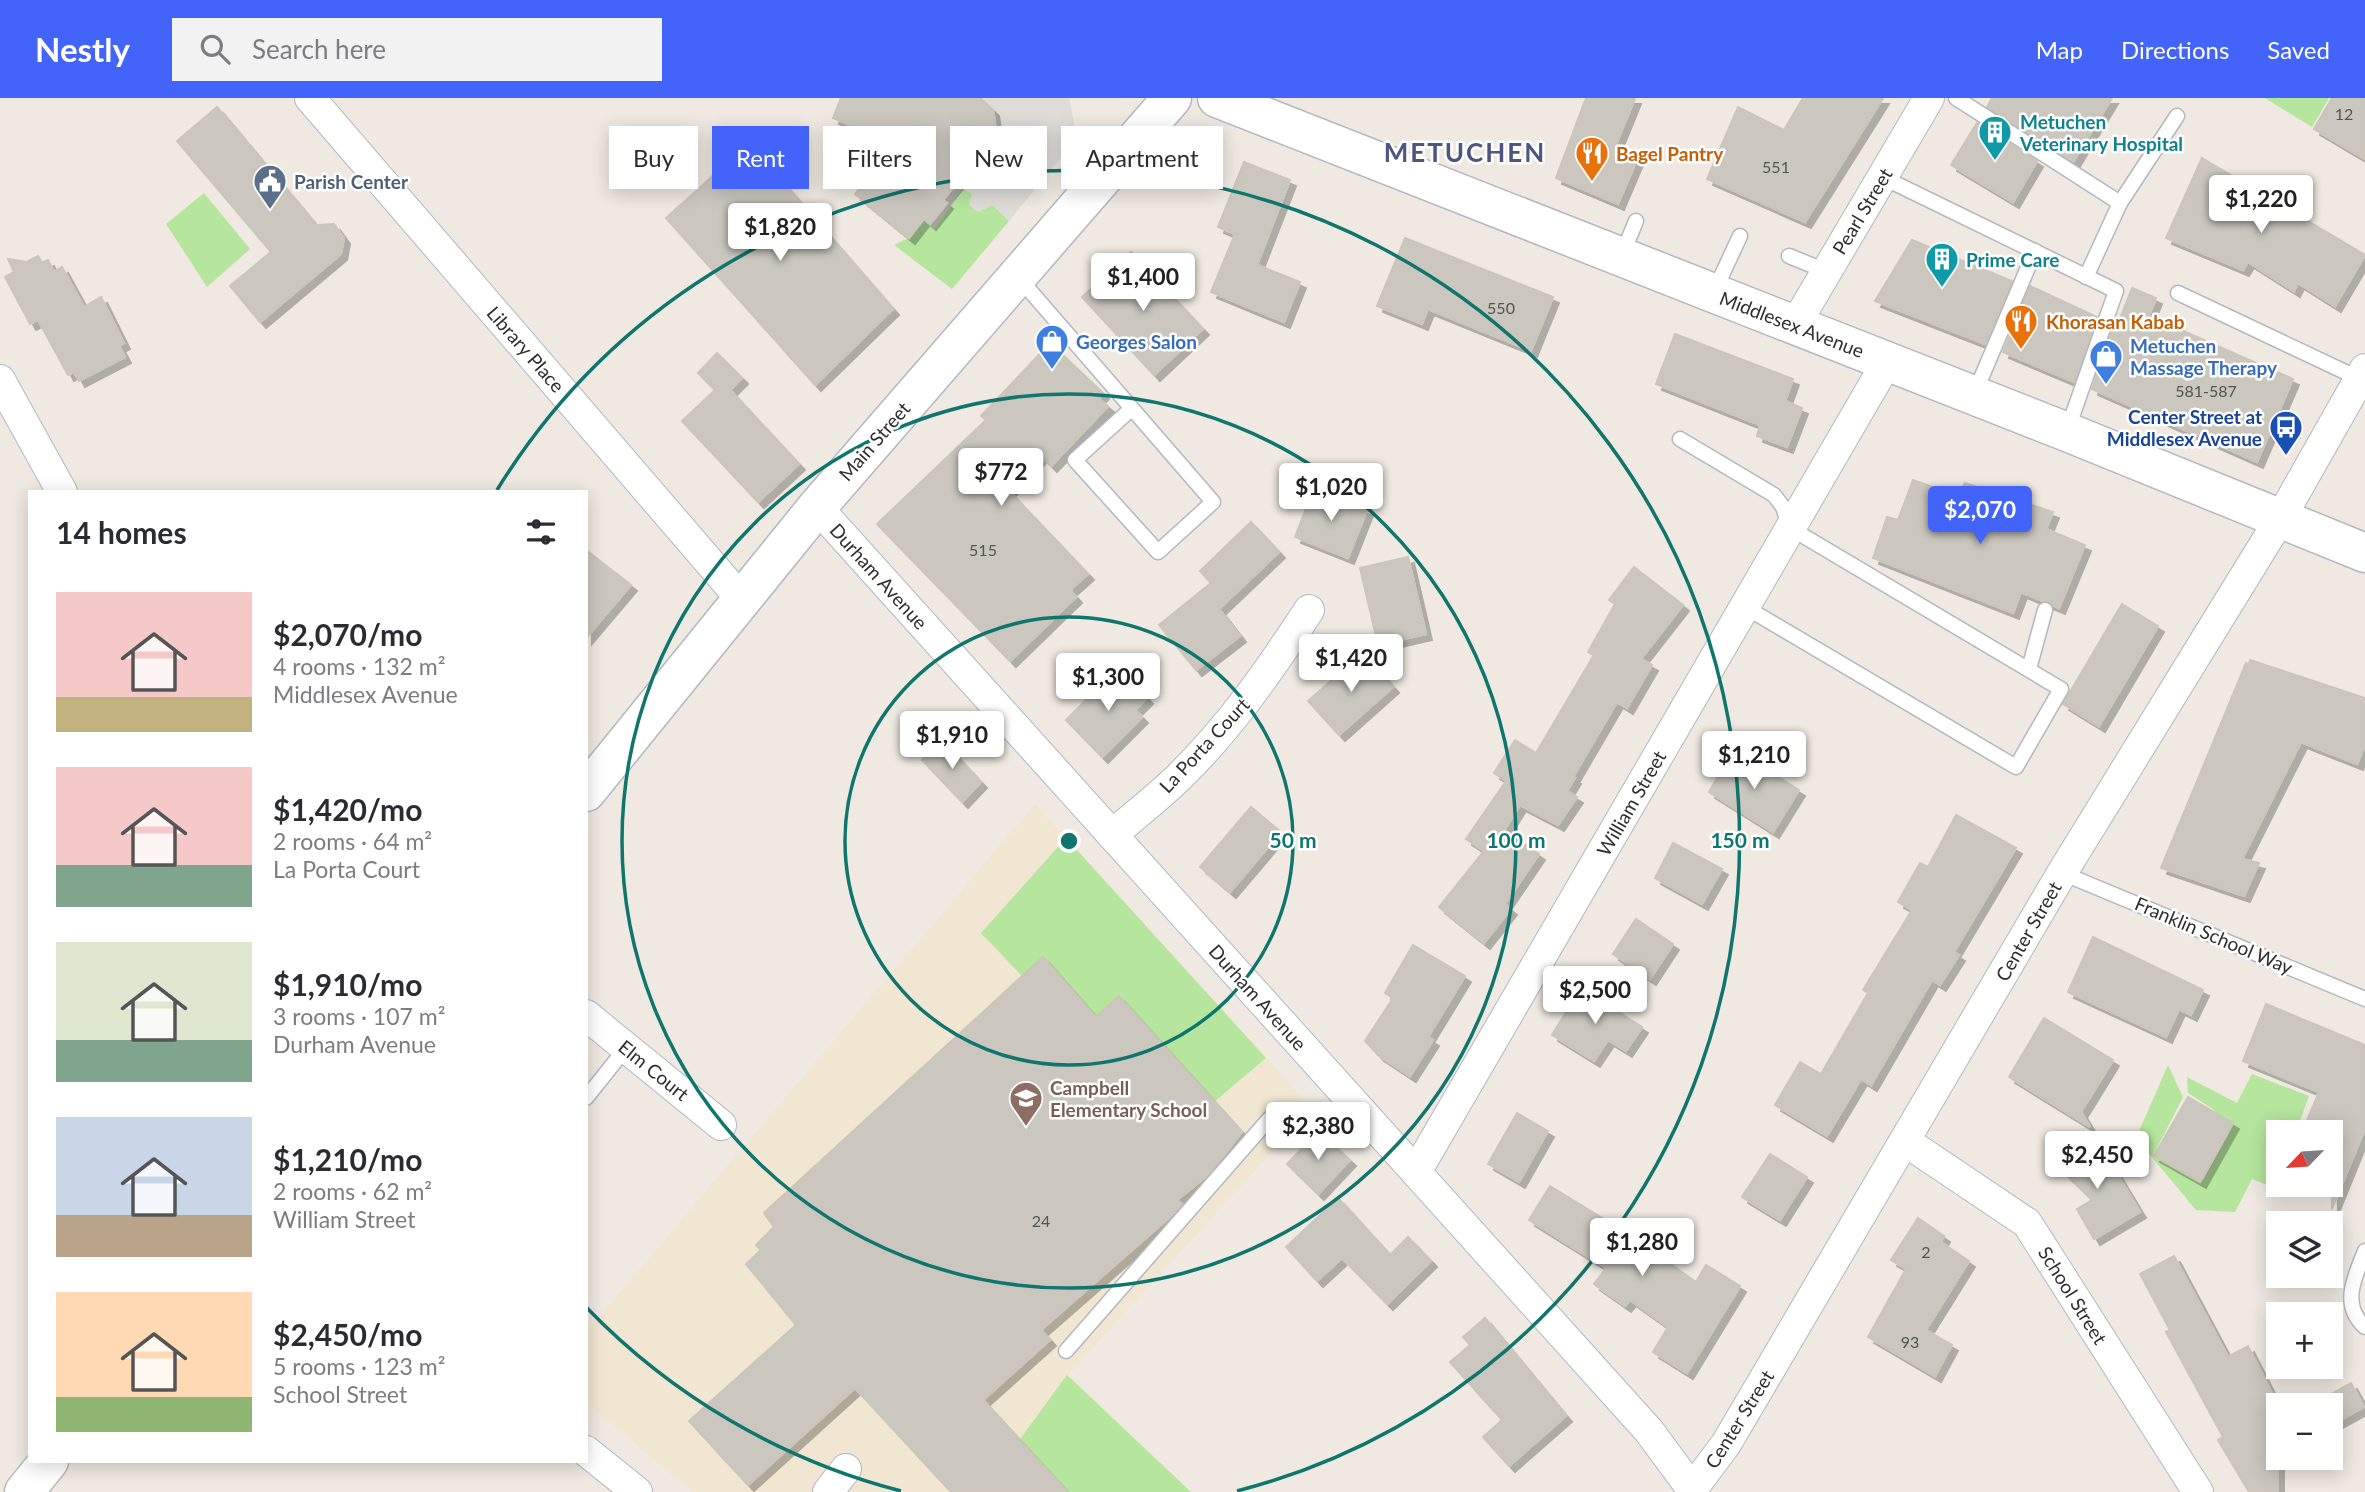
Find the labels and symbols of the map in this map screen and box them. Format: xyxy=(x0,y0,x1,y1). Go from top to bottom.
house number: 12 xyxy=(2335,104,2353,123)
place label: Metuchen Veterinary Hospital xyxy=(2019,110,2183,155)
building icon: Metuchen Veterinary Hospital xyxy=(1976,113,2014,162)
restaurant icon: Bagel Pantry xyxy=(1573,134,1611,183)
district label: METUCHEN xyxy=(1384,136,1546,168)
place label: Bagel Pantry xyxy=(1616,142,1724,165)
house number: 551 xyxy=(1762,157,1790,176)
public building icon: Parish Center xyxy=(251,162,289,211)
street label: Pearl Street xyxy=(1827,163,1897,258)
place label: Parish Center xyxy=(294,170,409,193)
pin: $1,220 xyxy=(2204,176,2318,235)
pin: $1,820 xyxy=(723,204,837,263)
building icon: Prime Care xyxy=(1923,240,1961,289)
place label: Prime Care xyxy=(1966,248,2059,271)
pin: $1,400 xyxy=(1086,254,1200,313)
street label: Middlesex Avenue xyxy=(1717,286,1867,362)
house number: 550 xyxy=(1487,298,1515,317)
street label: Library Place xyxy=(482,301,570,397)
restaurant icon: Khorasan Kabab xyxy=(2002,302,2040,351)
place label: Khorasan Kabab xyxy=(2046,310,2185,333)
shop icon: Georges Salon xyxy=(1033,322,1071,371)
place label: Georges Salon xyxy=(1076,330,1197,353)
place label: Metuchen Massage Therapy xyxy=(2130,334,2278,379)
shop icon: Metuchen Massage Therapy xyxy=(2087,337,2125,386)
house number: 581-587 xyxy=(2175,381,2237,400)
street label: Main Street xyxy=(834,397,915,485)
place label: Center Street at Middlesex Avenue xyxy=(2107,405,2262,450)
bus stop icon: Center Street at Middlesex Avenue xyxy=(2267,408,2305,457)
pin: $772 xyxy=(960,448,1042,508)
pin: $1,020 xyxy=(1274,464,1388,523)
pin: $2,070 xyxy=(1923,486,2037,546)
street label: Durham Avenue xyxy=(825,518,933,634)
house number: 515 xyxy=(969,540,997,559)
pin: $1,420 xyxy=(1294,634,1408,694)
pin: $1,300 xyxy=(1051,654,1165,713)
street label: La Porta Court xyxy=(1154,693,1254,797)
pin: $1,910 xyxy=(895,712,1009,771)
pin: $1,210 xyxy=(1697,732,1811,791)
street label: William Street xyxy=(1592,746,1670,860)
text: 50 m xyxy=(1269,827,1317,852)
text: 100 m xyxy=(1486,827,1546,852)
text: 150 m xyxy=(1710,827,1770,852)
centre of rings xyxy=(1057,829,1081,853)
street label: Center Street xyxy=(1990,877,2066,985)
street label: Franklin School Way xyxy=(2132,891,2296,979)
street label: Durham Avenue xyxy=(1204,939,1312,1055)
pin: $2,500 xyxy=(1538,967,1652,1026)
street label: Elm Court xyxy=(614,1035,694,1105)
place label: Campbell Elementary School xyxy=(1050,1076,1207,1121)
school or university icon: Campbell Elementary School xyxy=(1007,1079,1045,1128)
pin: $2,380 xyxy=(1261,1102,1375,1162)
north arrow xyxy=(2266,1120,2343,1197)
pin: $2,450 xyxy=(2040,1132,2154,1191)
house number: 24 xyxy=(1032,1211,1050,1230)
pin: $1,280 xyxy=(1585,1218,1699,1278)
house number: 2 xyxy=(1921,1242,1931,1261)
street label: School Street xyxy=(2034,1242,2112,1348)
house number: 93 xyxy=(1901,1332,1919,1351)
street label: Center Street xyxy=(1700,1366,1778,1472)

